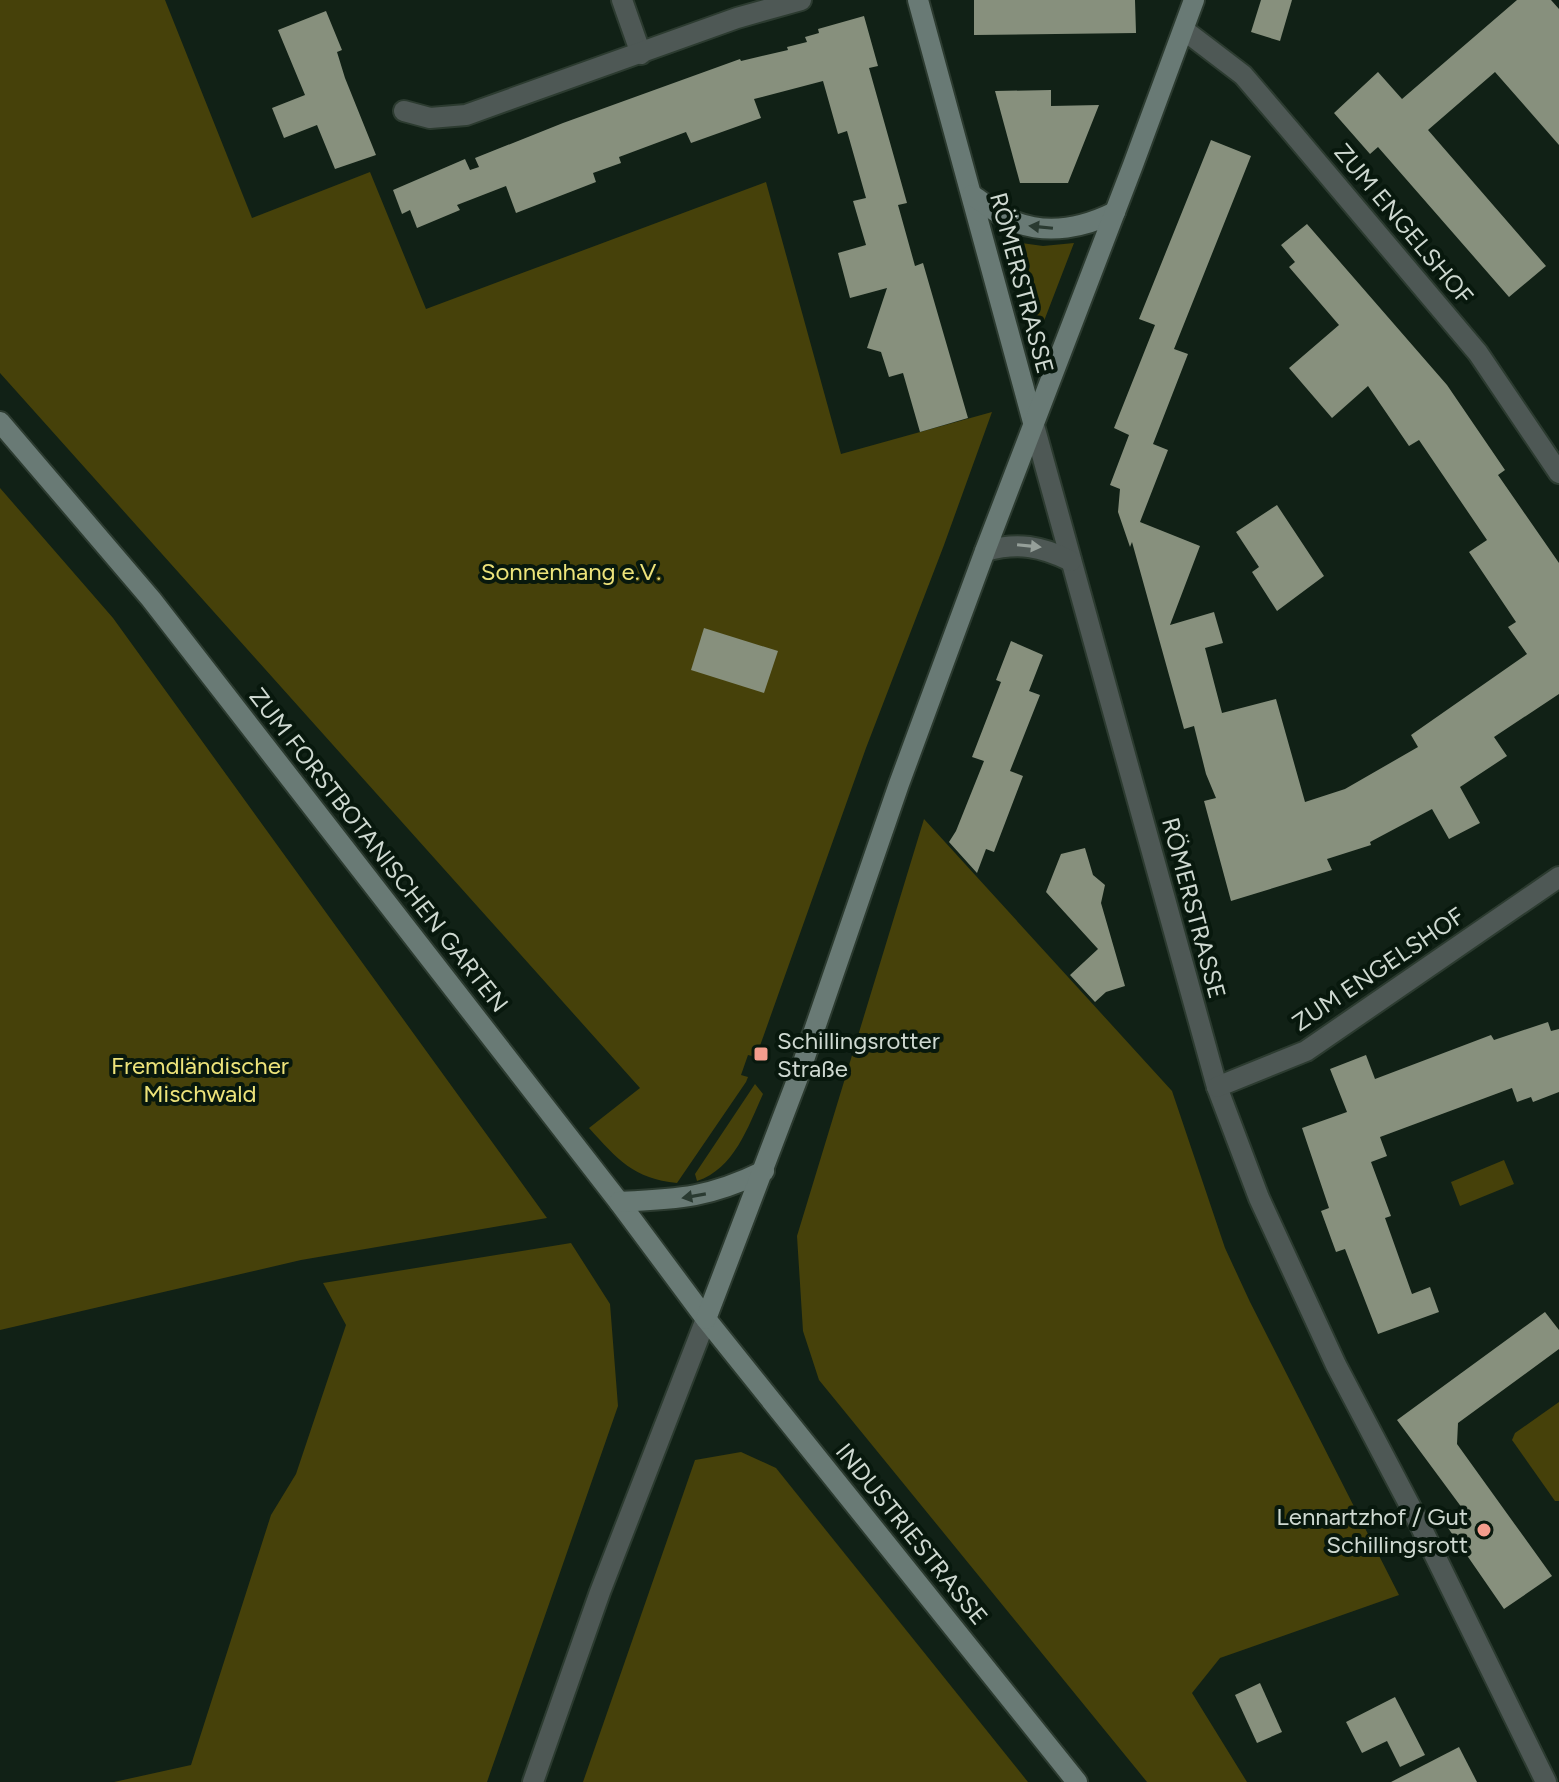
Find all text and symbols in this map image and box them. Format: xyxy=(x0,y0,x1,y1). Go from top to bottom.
street label: ZUM ENGELSHOF xyxy=(1328,138,1480,310)
street label: RÖMERSTRASSE xyxy=(984,189,1060,377)
one-way arrow xyxy=(1028,220,1053,233)
one-way arrow xyxy=(1017,540,1042,553)
park label: Sonnenhang e.V. xyxy=(481,557,661,586)
street label: ZUM FORSTBOTANISCHEN GARTEN xyxy=(243,682,515,1018)
street label: RÖMERSTRASSE xyxy=(1156,814,1232,1002)
street label: ZUM ENGELSHOF xyxy=(1287,901,1469,1037)
place label: Schillingsrotter Straße xyxy=(777,1026,940,1083)
marker: Schillingsrotter Straße xyxy=(752,1045,770,1063)
park label: Fremdländischer Mischwald xyxy=(111,1051,289,1108)
one-way arrow xyxy=(681,1191,706,1203)
street label: INDUSTRIESTRASSE xyxy=(830,1437,994,1631)
place label: Lennartzhof / Gut Schillingsrott xyxy=(1276,1502,1468,1559)
marker: Lennartzhof / Gut Schillingsrott xyxy=(1475,1521,1493,1539)

